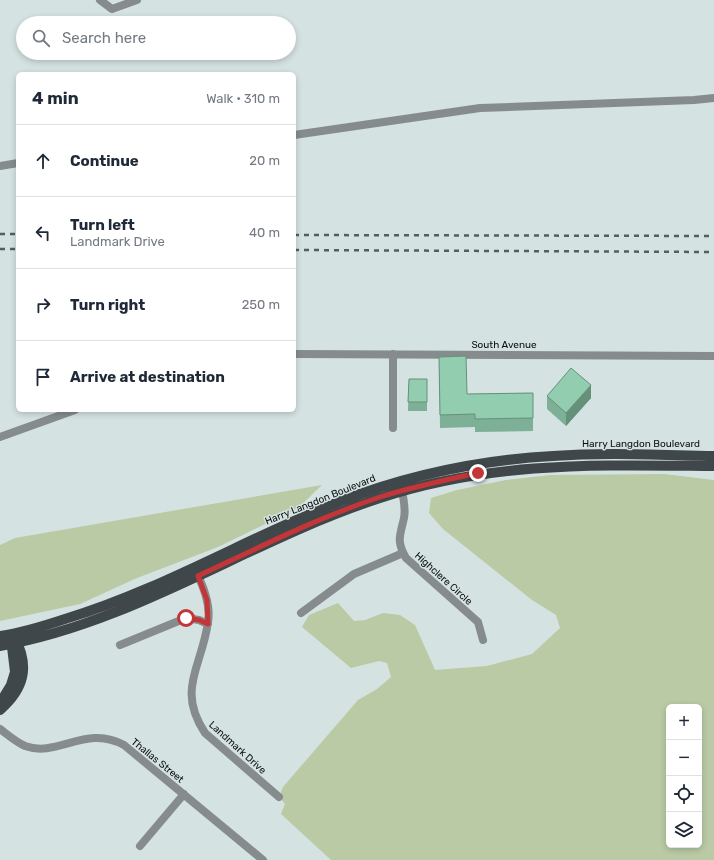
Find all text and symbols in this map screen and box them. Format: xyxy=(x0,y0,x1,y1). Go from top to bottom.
search box xyxy=(16,16,296,60)
icon: search xyxy=(30,27,52,49)
text: Search here xyxy=(62,29,146,47)
text: 4 min xyxy=(32,88,79,108)
text: Walk · 310 m xyxy=(206,91,280,106)
icon: ahead xyxy=(32,150,54,172)
text: Continue xyxy=(70,152,139,170)
text: 20 m xyxy=(249,153,280,168)
text: Turn left xyxy=(70,216,135,234)
icon: left xyxy=(32,222,54,244)
text: 40 m xyxy=(249,225,280,240)
text: Landmark Drive xyxy=(70,234,165,249)
icon: right xyxy=(32,294,54,316)
text: Turn right xyxy=(70,296,145,314)
text: 250 m xyxy=(242,297,280,312)
street label: South Avenue xyxy=(471,339,537,351)
icon: arrive xyxy=(32,366,54,388)
text: Arrive at destination xyxy=(70,368,225,386)
street label: Harry Langdon Boulevard xyxy=(582,438,700,450)
route end xyxy=(469,464,487,482)
street label: Harry Langdon Boulevard xyxy=(263,472,377,528)
street label: Highclere Circle xyxy=(412,550,475,608)
route start xyxy=(177,609,195,627)
map controls xyxy=(666,704,702,848)
button: + xyxy=(666,704,702,740)
street label: Landmark Drive xyxy=(206,719,269,777)
street label: Thallas Street xyxy=(129,736,186,786)
button: − xyxy=(666,740,702,776)
button: locate xyxy=(666,776,702,812)
button: layers xyxy=(666,812,702,848)

